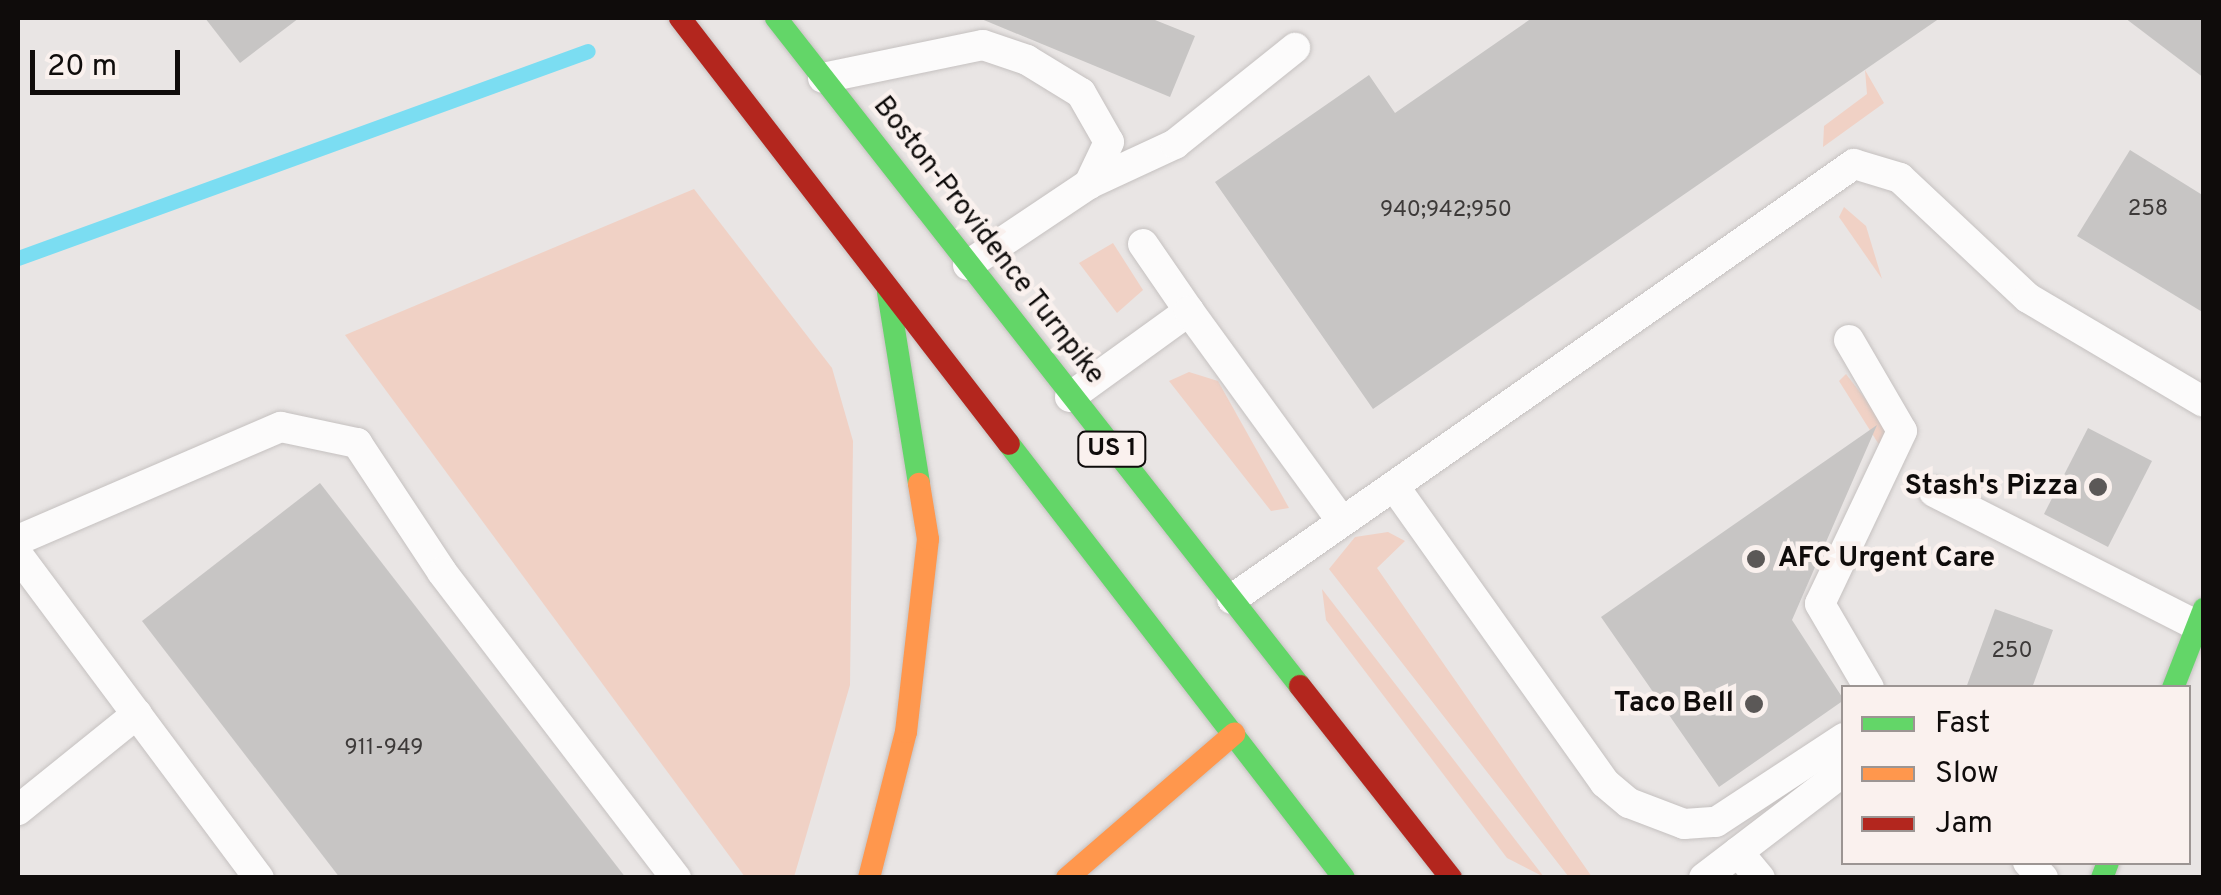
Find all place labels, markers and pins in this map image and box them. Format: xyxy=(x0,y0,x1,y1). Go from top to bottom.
place label: Stash's Pizza xyxy=(1905,470,2078,504)
marker: Stash's Pizza xyxy=(2087,476,2109,498)
place label: AFC Urgent Care xyxy=(1778,542,1995,576)
marker: AFC Urgent Care xyxy=(1743,546,1769,572)
place label: Taco Bell xyxy=(1614,687,1734,721)
marker: Taco Bell xyxy=(1743,693,1765,715)

